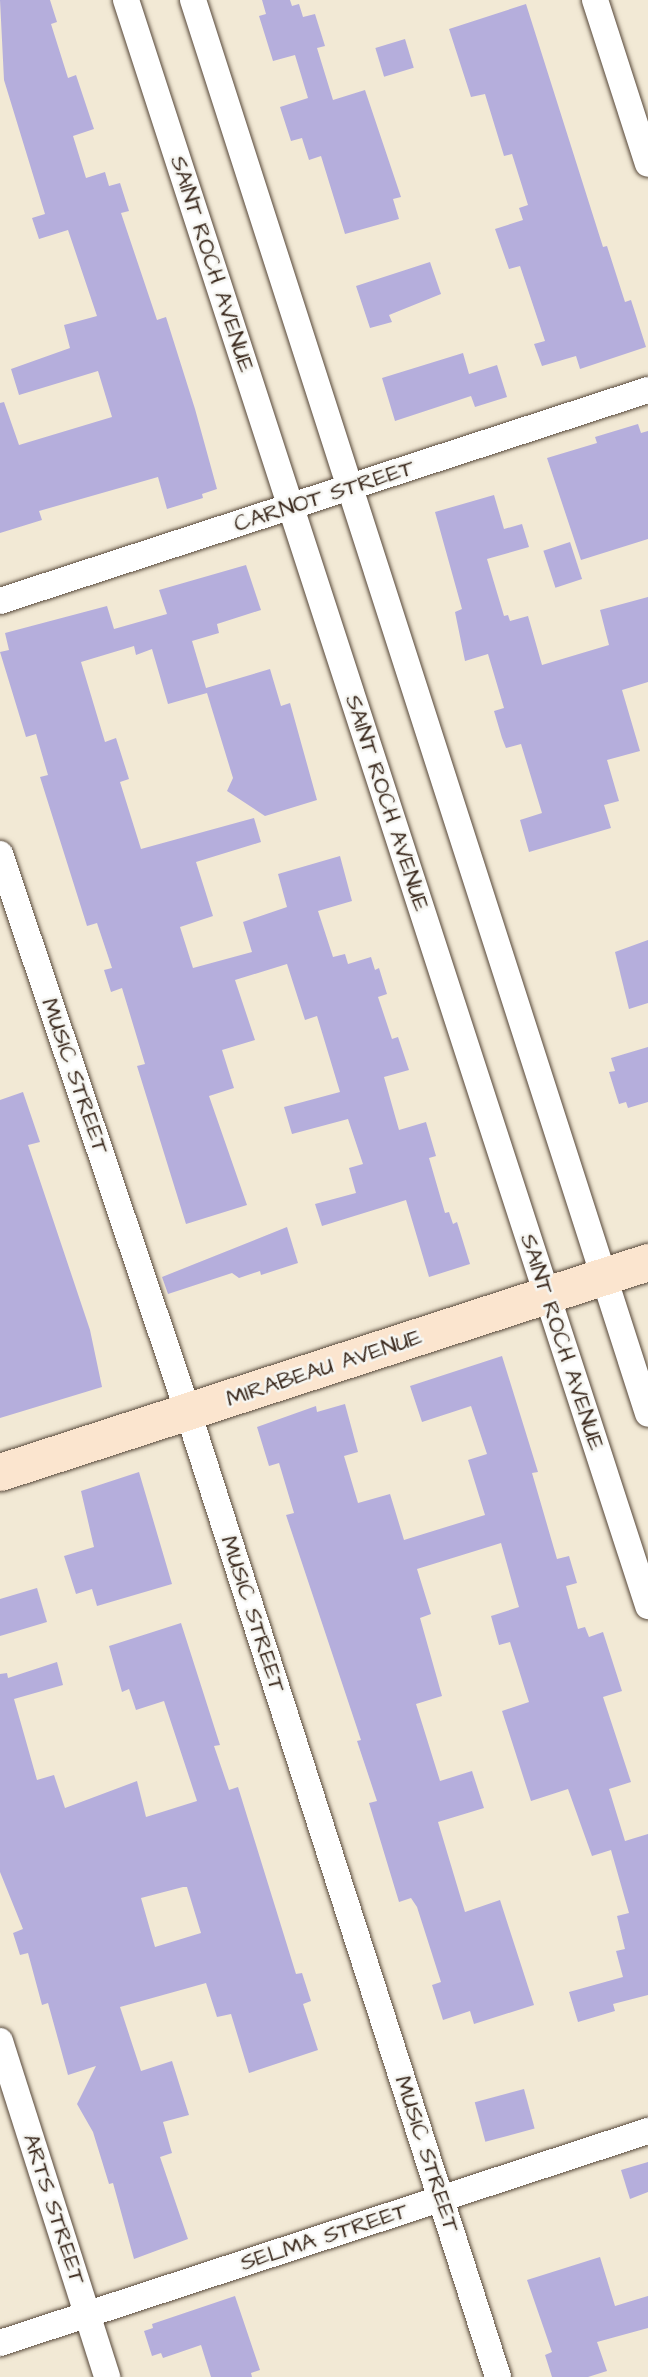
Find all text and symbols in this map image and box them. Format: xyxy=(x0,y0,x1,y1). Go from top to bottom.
street label: SAINT ROCH AVENUE xyxy=(164,152,260,376)
street label: CARNOT STREET xyxy=(230,454,418,538)
street label: SAINT ROCH AVENUE xyxy=(339,691,435,915)
street label: MUSIC STREET xyxy=(35,995,115,1157)
street label: SAINT ROCH AVENUE xyxy=(514,1230,610,1454)
street label: MIRABEAU AVENUE xyxy=(223,1323,425,1413)
street label: MUSIC STREET xyxy=(215,1532,291,1696)
street label: MUSIC STREET xyxy=(389,2072,465,2236)
street label: ARTS STREET xyxy=(17,2130,91,2288)
street label: SELMA STREET xyxy=(237,2197,411,2277)

